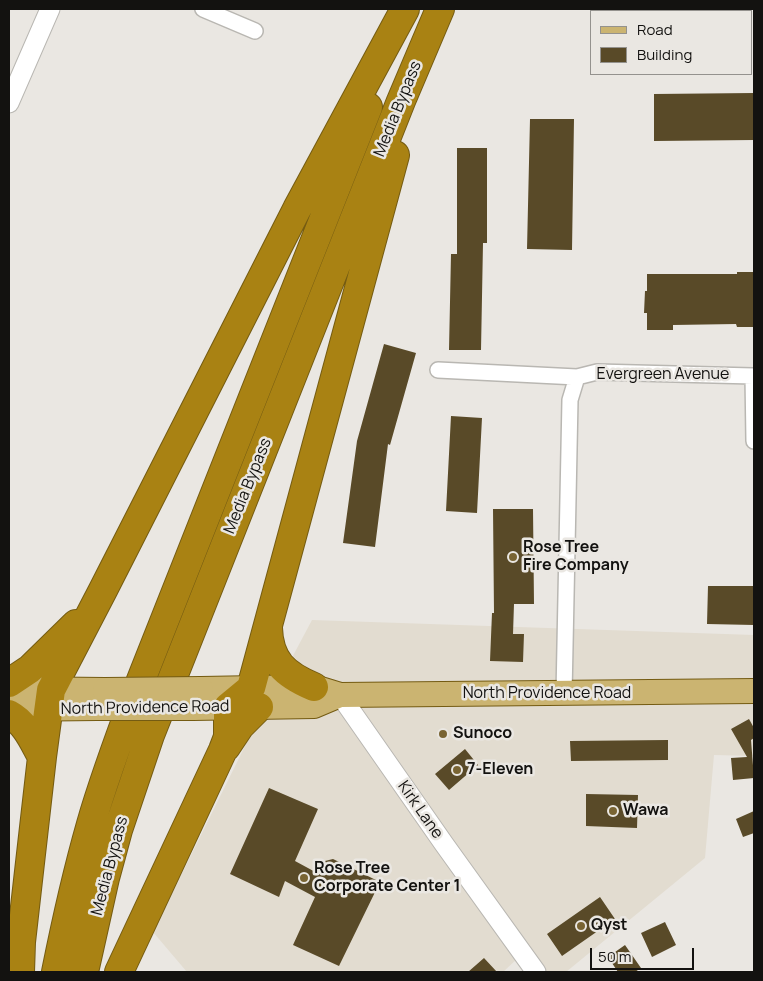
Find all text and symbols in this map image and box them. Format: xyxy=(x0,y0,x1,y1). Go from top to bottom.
legend xyxy=(590,10,753,75)
text: Road xyxy=(637,19,673,40)
text: Building xyxy=(637,44,692,65)
street label: Media Bypass xyxy=(370,58,426,160)
street label: Evergreen Avenue xyxy=(597,365,729,385)
street label: Media Bypass xyxy=(220,435,276,537)
place label: Rose Tree Fire Company xyxy=(523,538,629,576)
marker: Rose Tree Fire Company xyxy=(507,551,519,563)
street label: North Providence Road xyxy=(463,684,631,704)
street label: North Providence Road xyxy=(60,697,230,719)
place label: Sunoco xyxy=(453,724,512,744)
marker: Sunoco xyxy=(437,728,449,740)
place label: 7-Eleven xyxy=(467,760,533,780)
marker: 7-Eleven xyxy=(451,764,463,776)
street label: Kirk Lane xyxy=(393,777,447,843)
place label: Wawa xyxy=(623,801,668,821)
marker: Wawa xyxy=(607,805,619,817)
street label: Media Bypass xyxy=(88,814,132,918)
place label: Rose Tree Corporate Center 1 xyxy=(314,859,460,897)
marker: Rose Tree Corporate Center 1 xyxy=(298,872,310,884)
place label: Qyst xyxy=(591,916,628,936)
marker: Qyst xyxy=(575,920,587,932)
scale bar xyxy=(593,938,697,970)
text: 50 m xyxy=(598,946,632,967)

